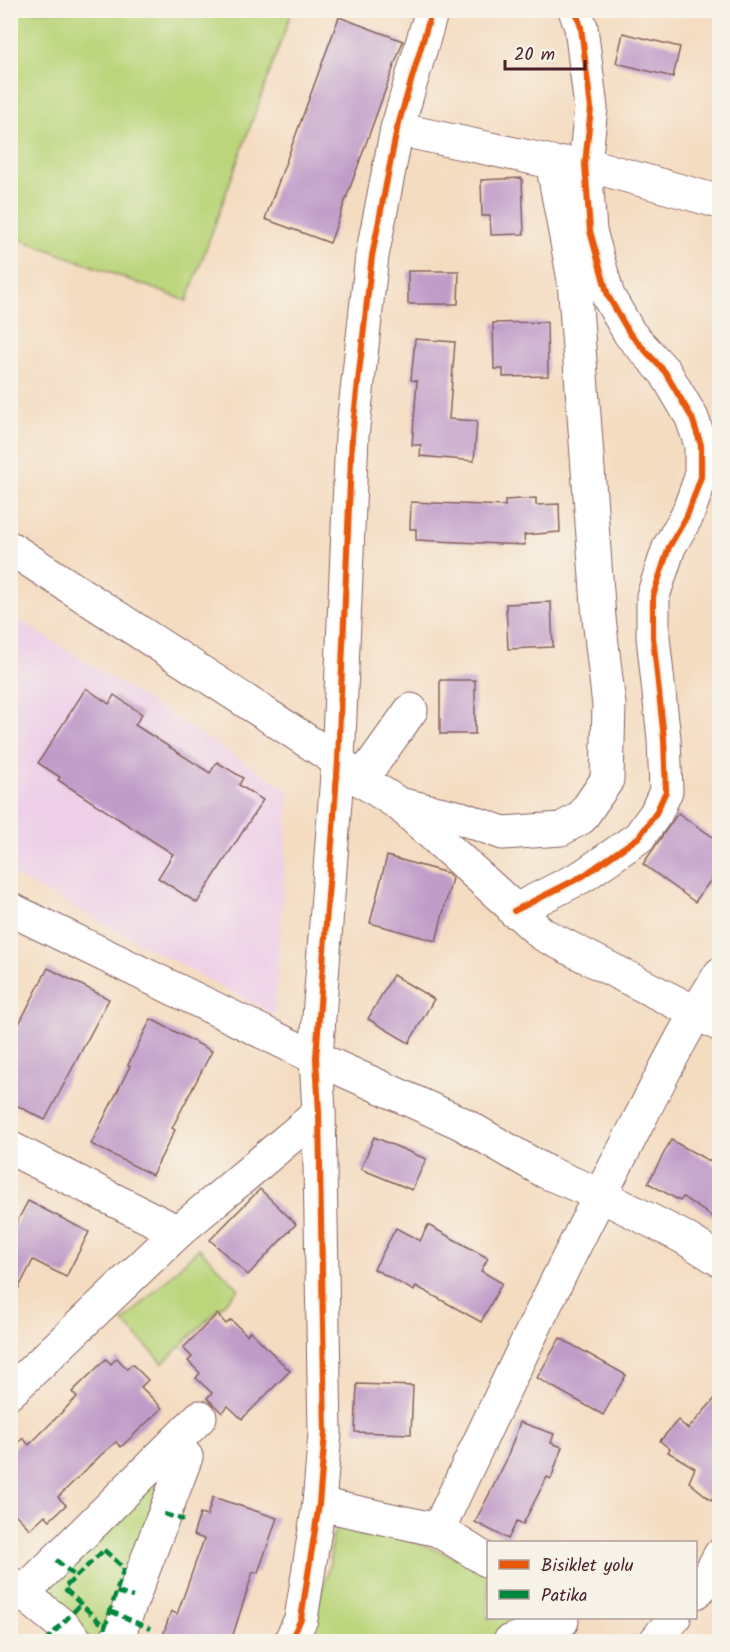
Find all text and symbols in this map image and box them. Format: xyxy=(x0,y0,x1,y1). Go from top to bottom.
scale bar xyxy=(505,33,584,71)
text: 20 m xyxy=(514,41,555,70)
legend xyxy=(487,1541,697,1619)
text: Bisiklet yolu xyxy=(541,1552,634,1581)
text: Patika xyxy=(541,1582,587,1611)

